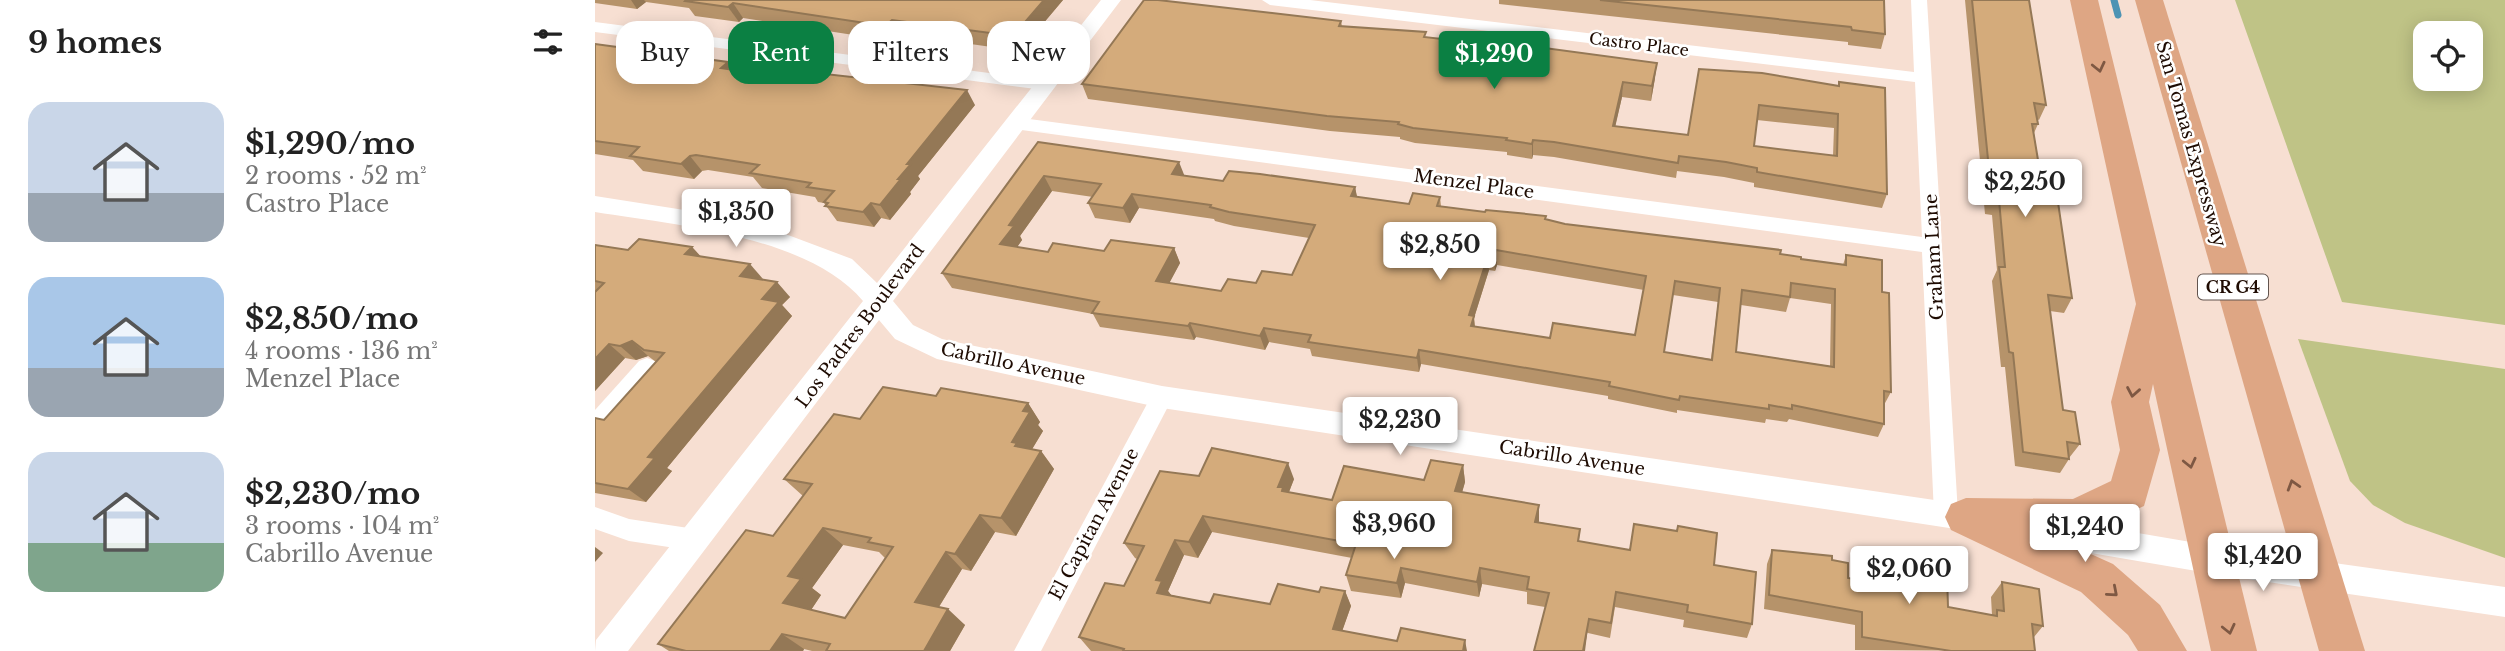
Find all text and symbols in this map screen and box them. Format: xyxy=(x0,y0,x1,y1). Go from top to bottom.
chip: Buy xyxy=(616,21,714,84)
chip: Rent xyxy=(728,21,834,84)
chip: Filters xyxy=(848,21,973,84)
chip: New xyxy=(987,21,1090,84)
map controls xyxy=(2413,21,2483,91)
button: locate xyxy=(2413,21,2483,91)
icon: filters xyxy=(529,23,567,61)
text: 9 homes xyxy=(28,24,162,61)
street label: Castro Place xyxy=(1588,28,1690,60)
pin: $1,290 xyxy=(1437,32,1551,91)
street label: San Tomas Expressway xyxy=(2151,39,2231,250)
text: $1,290 xyxy=(1455,40,1533,68)
one-way arrow xyxy=(2091,61,2106,73)
text: $1,290/mo xyxy=(245,125,415,162)
icon: home xyxy=(84,130,168,214)
pin: $2,250 xyxy=(1968,160,2082,219)
text: 2 rooms · 52 m² xyxy=(245,162,427,190)
street label: Menzel Place xyxy=(1412,165,1536,203)
text: $2,250 xyxy=(1984,168,2066,196)
text: Castro Place xyxy=(245,190,389,218)
pin: $1,350 xyxy=(679,190,793,249)
street label: Graham Lane xyxy=(1920,193,1948,321)
text: $1,350 xyxy=(698,198,774,226)
pin: $2,850 xyxy=(1383,222,1497,282)
text: $2,850 xyxy=(1399,231,1481,259)
street label: Los Padres Boulevard xyxy=(791,240,929,412)
road number: CR G4 xyxy=(2198,274,2268,300)
text: $2,850/mo xyxy=(245,300,419,337)
icon: home xyxy=(84,305,168,389)
text: 4 rooms · 136 m² xyxy=(245,337,438,365)
street label: Cabrillo Avenue xyxy=(939,338,1087,390)
text: Menzel Place xyxy=(245,365,400,393)
one-way arrow xyxy=(2126,386,2141,398)
pin: $2,230 xyxy=(1343,398,1457,457)
text: $2,230 xyxy=(1359,406,1441,434)
street label: Cabrillo Avenue xyxy=(1497,436,1647,480)
street label: El Capitan Avenue xyxy=(1045,444,1143,604)
one-way arrow xyxy=(2182,457,2197,469)
text: $2,230/mo xyxy=(245,475,420,512)
one-way arrow xyxy=(2286,479,2301,491)
icon: home xyxy=(84,480,168,564)
pin: $3,960 xyxy=(1337,502,1451,561)
pin: $1,240 xyxy=(2028,504,2142,564)
text: $3,960 xyxy=(1352,510,1436,538)
text: 3 rooms · 104 m² xyxy=(245,512,439,540)
text: $1,240 xyxy=(2046,513,2124,541)
pin: $1,420 xyxy=(2206,534,2320,593)
text: Cabrillo Avenue xyxy=(245,540,433,568)
text: $1,420 xyxy=(2224,542,2302,570)
pin: $2,060 xyxy=(1852,546,1966,606)
text: $2,060 xyxy=(1866,555,1952,583)
one-way arrow xyxy=(2105,584,2118,597)
one-way arrow xyxy=(2221,623,2236,635)

